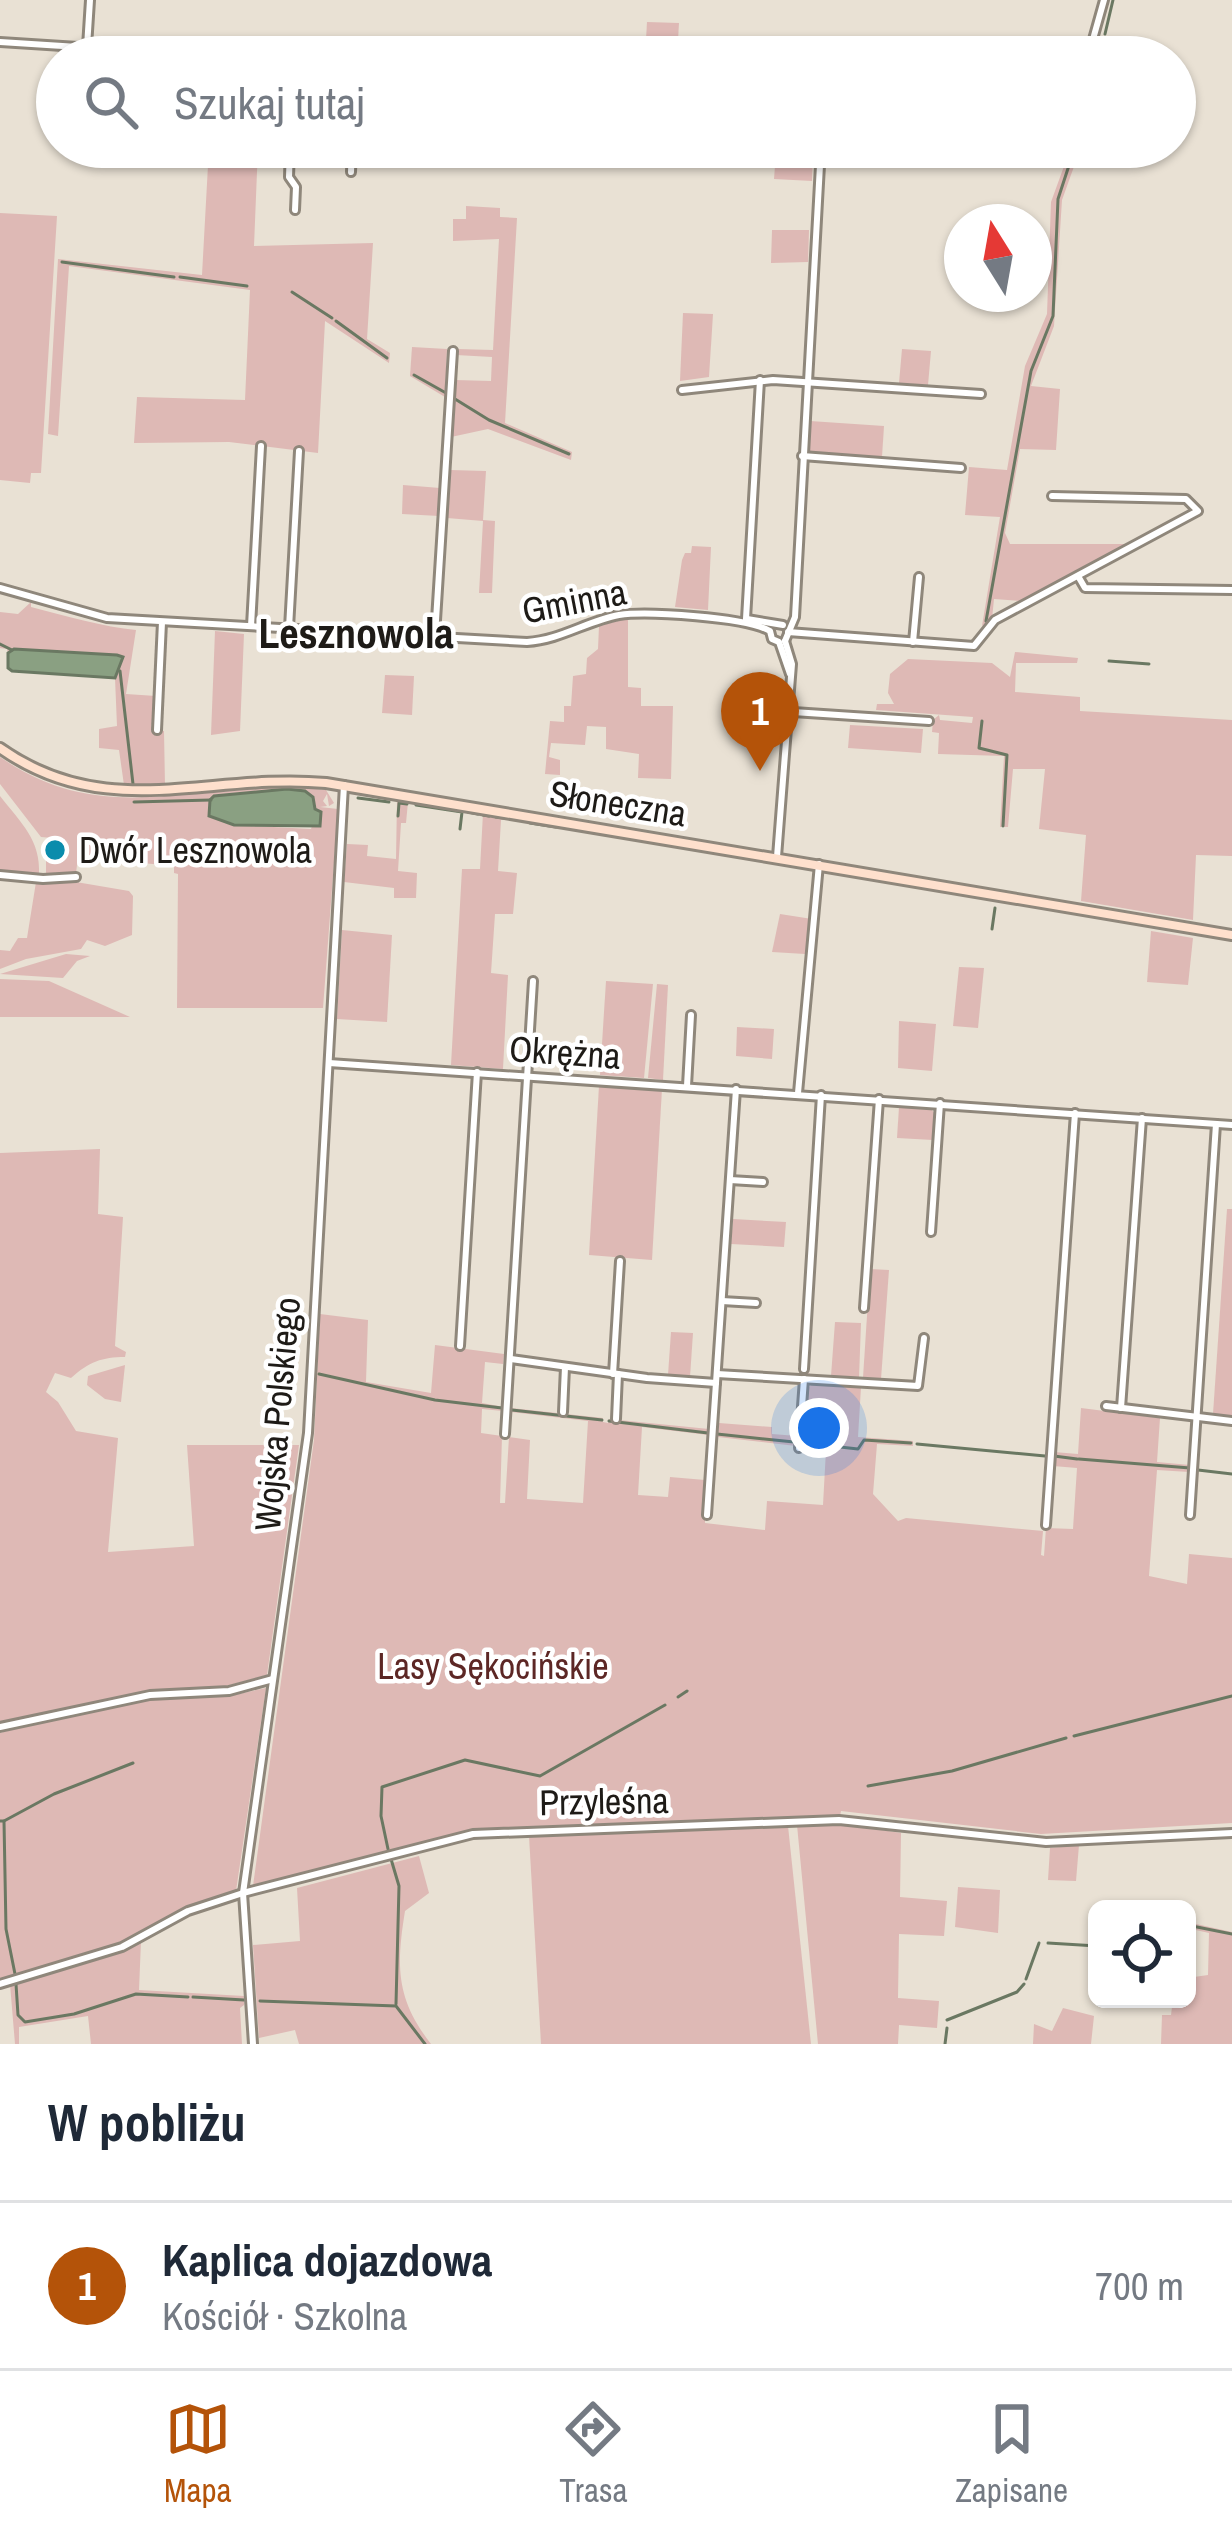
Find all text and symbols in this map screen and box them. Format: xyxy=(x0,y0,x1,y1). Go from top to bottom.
search box xyxy=(36,36,1196,168)
icon: search xyxy=(78,69,144,135)
text: Szukaj tutaj xyxy=(174,72,365,133)
north arrow xyxy=(944,204,1052,312)
street label: Gminna xyxy=(518,567,630,635)
district label: Lesznowola xyxy=(258,605,454,661)
pin: 1 xyxy=(721,672,799,771)
street label: Słoneczna xyxy=(546,769,690,837)
place label: Dwór Lesznowola xyxy=(79,826,312,874)
marker: Dwór Lesznowola xyxy=(42,837,68,863)
street label: Okrężna xyxy=(508,1024,622,1080)
street label: Wojska Polskiego xyxy=(243,1295,311,1533)
your location xyxy=(789,1398,849,1458)
park label: Lasy Sękocińskie xyxy=(377,1642,609,1690)
street label: Przyleśna xyxy=(539,1776,669,1826)
map controls xyxy=(1088,1900,1196,2008)
button: locate xyxy=(1088,1900,1196,2008)
text: W pobliżu xyxy=(48,2088,245,2157)
text: Kaplica dojazdowa xyxy=(162,2229,492,2290)
text: 1 xyxy=(78,2260,96,2312)
text: 700 m xyxy=(1095,2260,1184,2312)
text: Kościół · Szkolna xyxy=(162,2290,407,2342)
tab: Mapa xyxy=(164,2396,232,2512)
tab: Trasa xyxy=(559,2396,628,2512)
tab: Zapisane xyxy=(955,2396,1068,2512)

